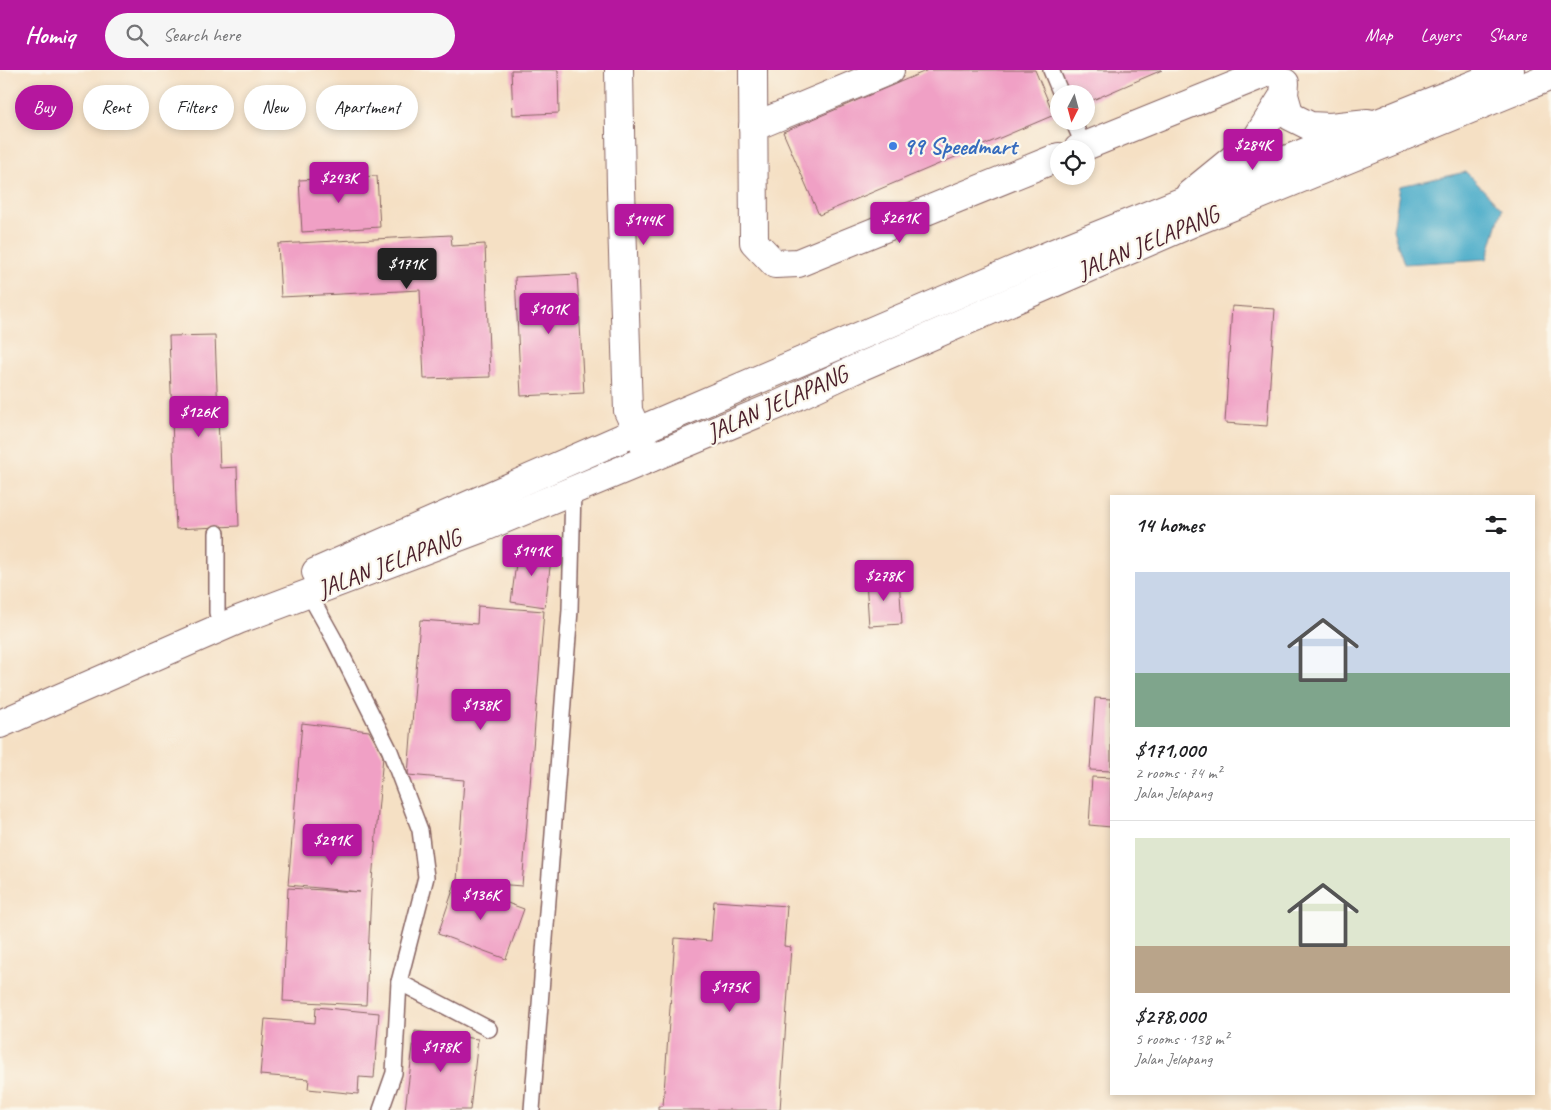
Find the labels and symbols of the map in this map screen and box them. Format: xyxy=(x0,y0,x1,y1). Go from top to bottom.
north arrow xyxy=(1050,85,1095,130)
pin: $284K xyxy=(1218,128,1288,171)
place label: 99 Speedmart xyxy=(903,131,1020,161)
marker: 99 Speedmart xyxy=(887,140,899,152)
pin: $243K xyxy=(304,162,374,204)
street label: JALAN JELAPANG xyxy=(1072,198,1225,286)
pin: $261K xyxy=(865,202,935,244)
pin: $144K xyxy=(609,204,679,246)
pin: $171K xyxy=(372,248,442,290)
pin: $101K xyxy=(514,292,584,335)
street label: JALAN JELAPANG xyxy=(701,358,854,448)
pin: $126K xyxy=(164,396,234,438)
street label: JALAN JELAPANG xyxy=(312,521,467,604)
pin: $141K xyxy=(497,534,567,577)
pin: $278K xyxy=(849,560,919,602)
pin: $138K xyxy=(446,688,516,731)
pin: $291K xyxy=(297,824,367,866)
pin: $136K xyxy=(446,878,516,921)
pin: $175K xyxy=(695,970,765,1013)
pin: $178K xyxy=(406,1030,476,1073)

